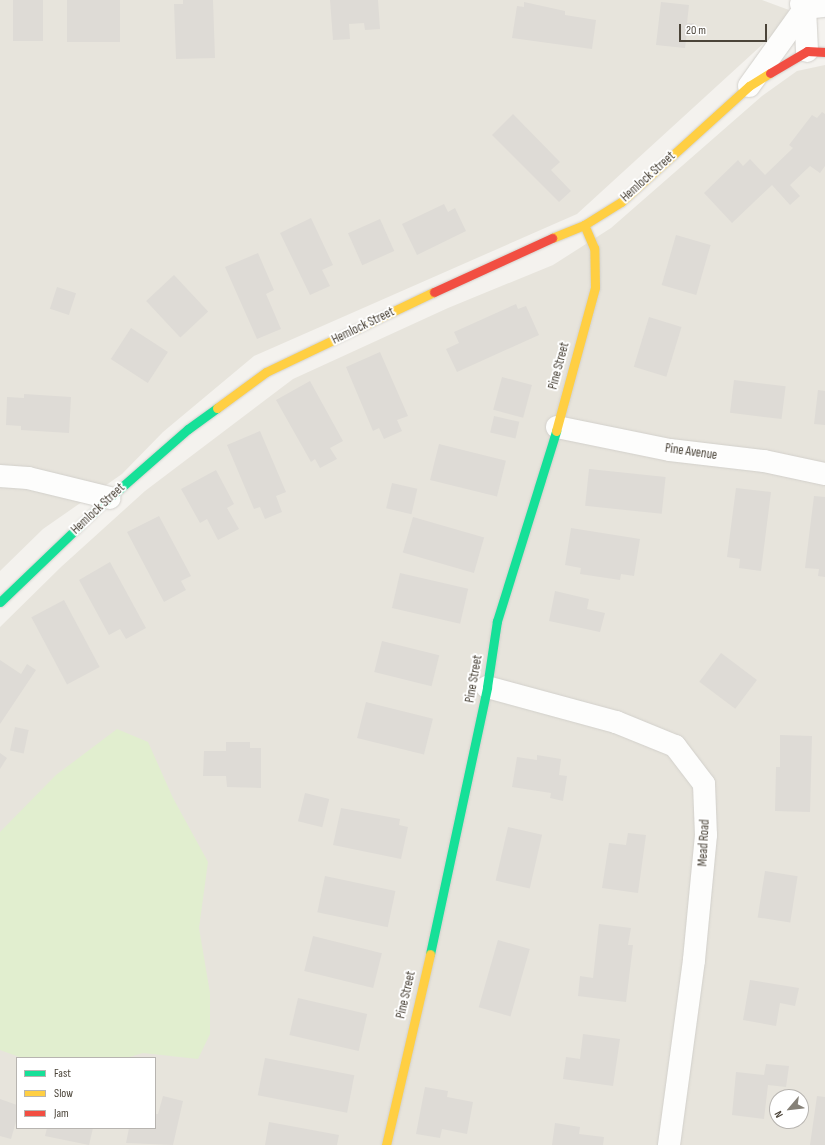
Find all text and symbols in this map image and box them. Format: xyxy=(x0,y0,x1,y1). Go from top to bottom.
scale bar xyxy=(681,16,769,42)
text: 20 m xyxy=(686,23,706,38)
street label: Hemlock Street xyxy=(618,149,678,205)
street label: Hemlock Street xyxy=(329,304,397,348)
street label: Pine Street xyxy=(545,341,573,391)
street label: Pine Avenue xyxy=(664,441,718,463)
street label: Hemlock Street xyxy=(68,480,128,538)
street label: Pine Street xyxy=(462,654,486,704)
street label: Mead Road xyxy=(695,819,713,867)
street label: Pine Street xyxy=(393,970,419,1020)
legend xyxy=(16,1057,156,1129)
text: Fast xyxy=(54,1066,71,1081)
text: Slow xyxy=(54,1086,73,1101)
north arrow xyxy=(769,1089,809,1129)
text: Jam xyxy=(54,1106,69,1121)
text: N xyxy=(772,1109,786,1120)

